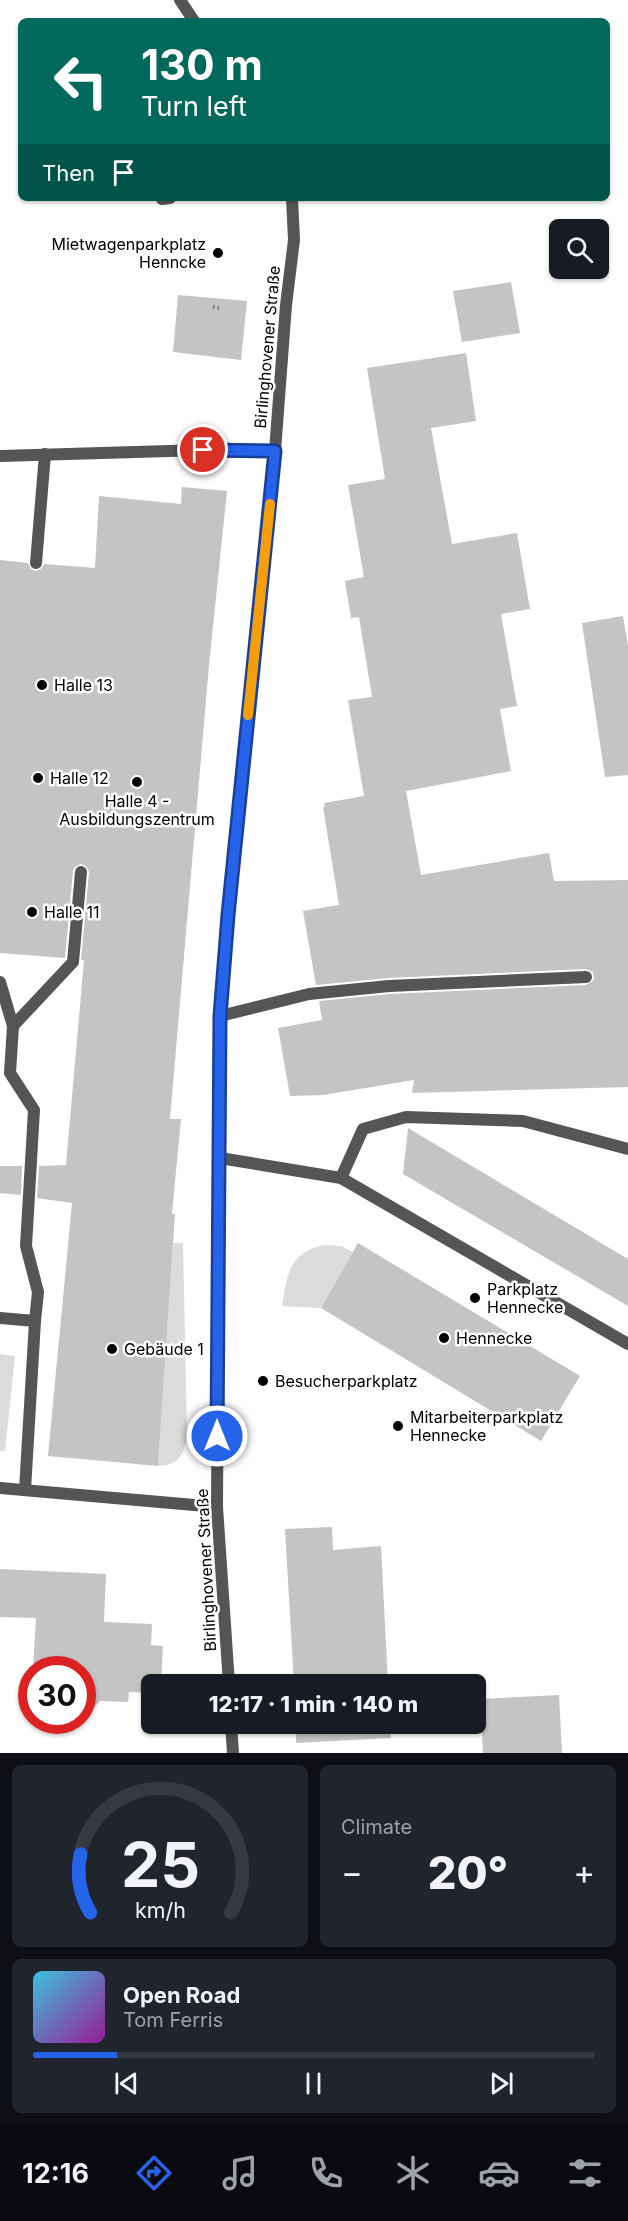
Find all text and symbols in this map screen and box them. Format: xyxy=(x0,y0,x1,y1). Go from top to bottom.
text: 130 m xyxy=(141,39,263,90)
icon: left xyxy=(42,42,120,120)
text: Turn left xyxy=(141,90,247,123)
icon: arrive xyxy=(107,156,140,189)
text: Then xyxy=(42,160,95,186)
map controls xyxy=(549,219,609,279)
button: search xyxy=(549,219,609,279)
place label: Mietwagenparkplatz Henncke xyxy=(51,234,206,272)
marker: Mietwagenparkplatz Henncke xyxy=(211,246,225,260)
street label: Birlinghovener Straße xyxy=(250,265,284,429)
pin xyxy=(177,424,228,475)
icon: arrive xyxy=(186,433,219,466)
place label: Halle 13 xyxy=(54,675,113,695)
marker: Halle 13 xyxy=(35,678,49,692)
place label: Halle 12 xyxy=(50,768,109,788)
marker: Halle 12 xyxy=(31,771,45,785)
marker: Halle 4 - Ausbildungszentrum xyxy=(130,775,144,789)
place label: Halle 4 - Ausbildungszentrum xyxy=(59,791,215,829)
place label: Halle 11 xyxy=(44,902,99,922)
marker: Halle 11 xyxy=(25,905,39,919)
place label: Parkplatz Hennecke xyxy=(487,1279,563,1317)
marker: Parkplatz Hennecke xyxy=(468,1291,482,1305)
place label: Hennecke xyxy=(456,1328,532,1348)
marker: Hennecke xyxy=(437,1331,451,1345)
place label: Gebäude 1 xyxy=(124,1339,204,1359)
marker: Gebäude 1 xyxy=(105,1342,119,1356)
place label: Besucherparkplatz xyxy=(275,1371,418,1391)
marker: Besucherparkplatz xyxy=(256,1374,270,1388)
position arrow xyxy=(185,1404,249,1468)
place label: Mitarbeiterparkplatz Hennecke xyxy=(410,1407,563,1445)
marker: Mitarbeiterparkplatz Hennecke xyxy=(391,1419,405,1433)
street label: Birlinghovener Straße xyxy=(192,1488,220,1652)
speed limit sign: 30 xyxy=(18,1656,96,1734)
text: 12:17 · 1 min · 140 m xyxy=(209,1691,418,1717)
text: Climate xyxy=(341,1815,412,1839)
text: 25 xyxy=(120,1827,200,1902)
text: 20° xyxy=(428,1845,508,1900)
text: − xyxy=(341,1852,363,1892)
text: + xyxy=(573,1852,595,1892)
text: km/h xyxy=(135,1897,185,1923)
text: Open Road xyxy=(123,1982,240,2008)
text: Tom Ferris xyxy=(123,2008,223,2032)
icon: previous xyxy=(110,2067,143,2100)
icon: pause xyxy=(297,2067,330,2100)
icon: next xyxy=(485,2067,518,2100)
icon: directions xyxy=(133,2152,175,2194)
icon: music xyxy=(219,2152,261,2194)
icon: phone xyxy=(305,2152,347,2194)
icon: climate xyxy=(392,2152,434,2194)
icon: car xyxy=(478,2152,520,2194)
icon: filters xyxy=(564,2152,606,2194)
text: 12:16 xyxy=(22,2157,89,2190)

